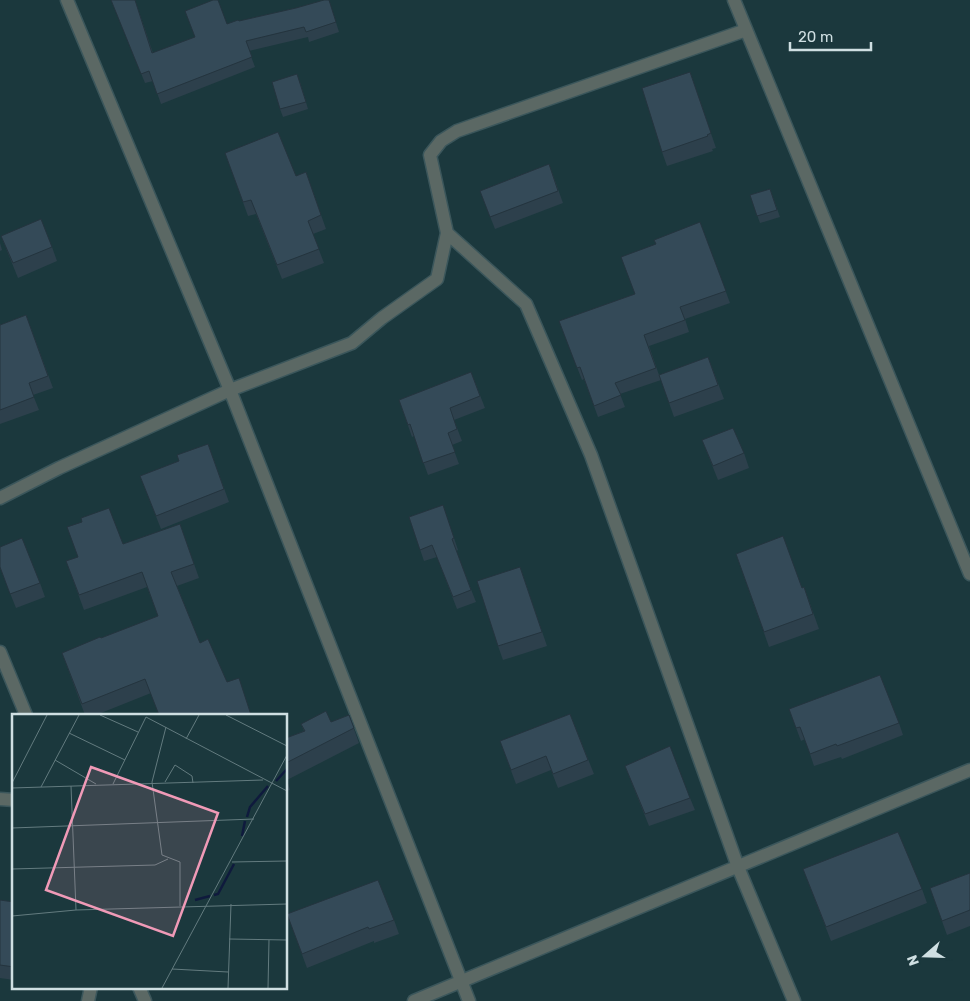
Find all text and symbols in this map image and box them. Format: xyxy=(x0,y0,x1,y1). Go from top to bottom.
scale bar xyxy=(790,20,871,52)
text: 20 m xyxy=(798,28,833,46)
inset map xyxy=(12,714,288,988)
north arrow xyxy=(900,931,950,981)
text: N xyxy=(904,953,923,968)

